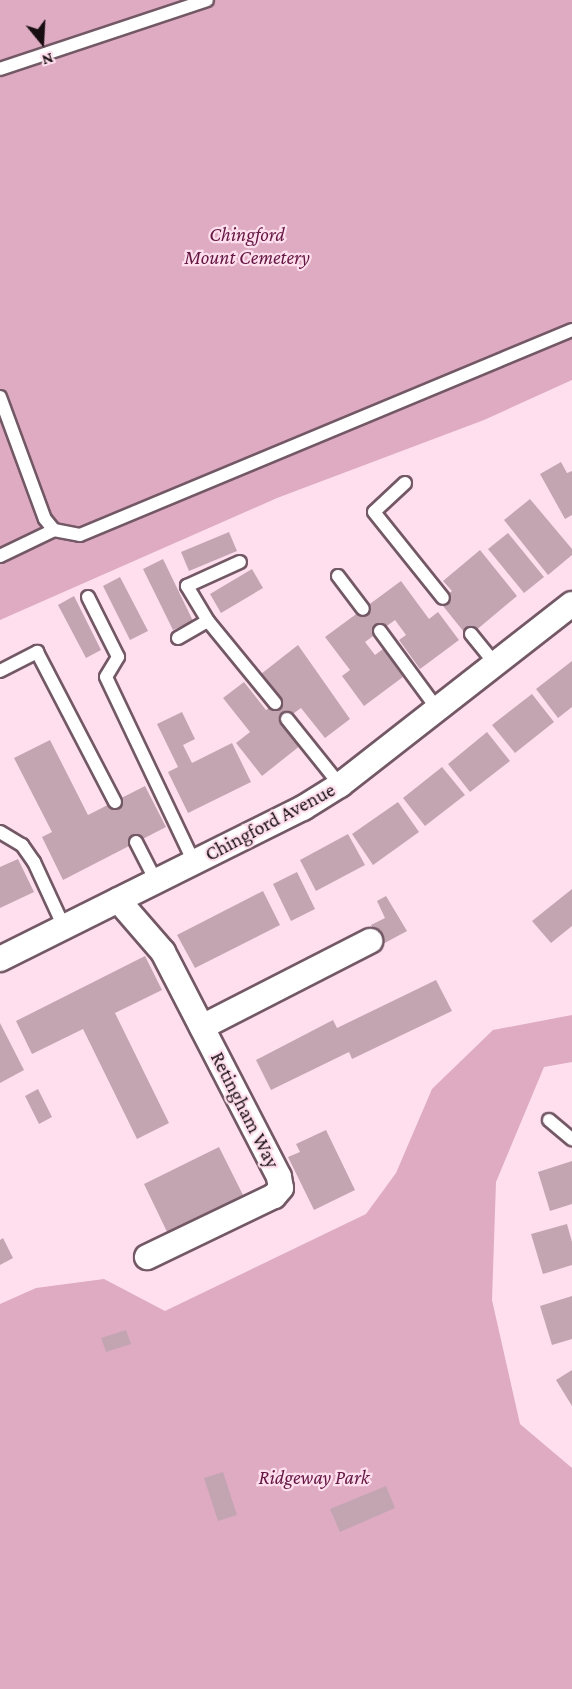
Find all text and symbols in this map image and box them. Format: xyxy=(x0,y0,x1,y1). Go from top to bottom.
north arrow xyxy=(12,12,72,72)
text: N xyxy=(40,50,56,69)
park label: Chingford Mount Cemetery xyxy=(184,223,310,270)
street label: Chingford Avenue xyxy=(201,778,339,866)
street label: Retingham Way xyxy=(205,1048,285,1172)
park label: Ridgeway Park xyxy=(258,1465,370,1489)

